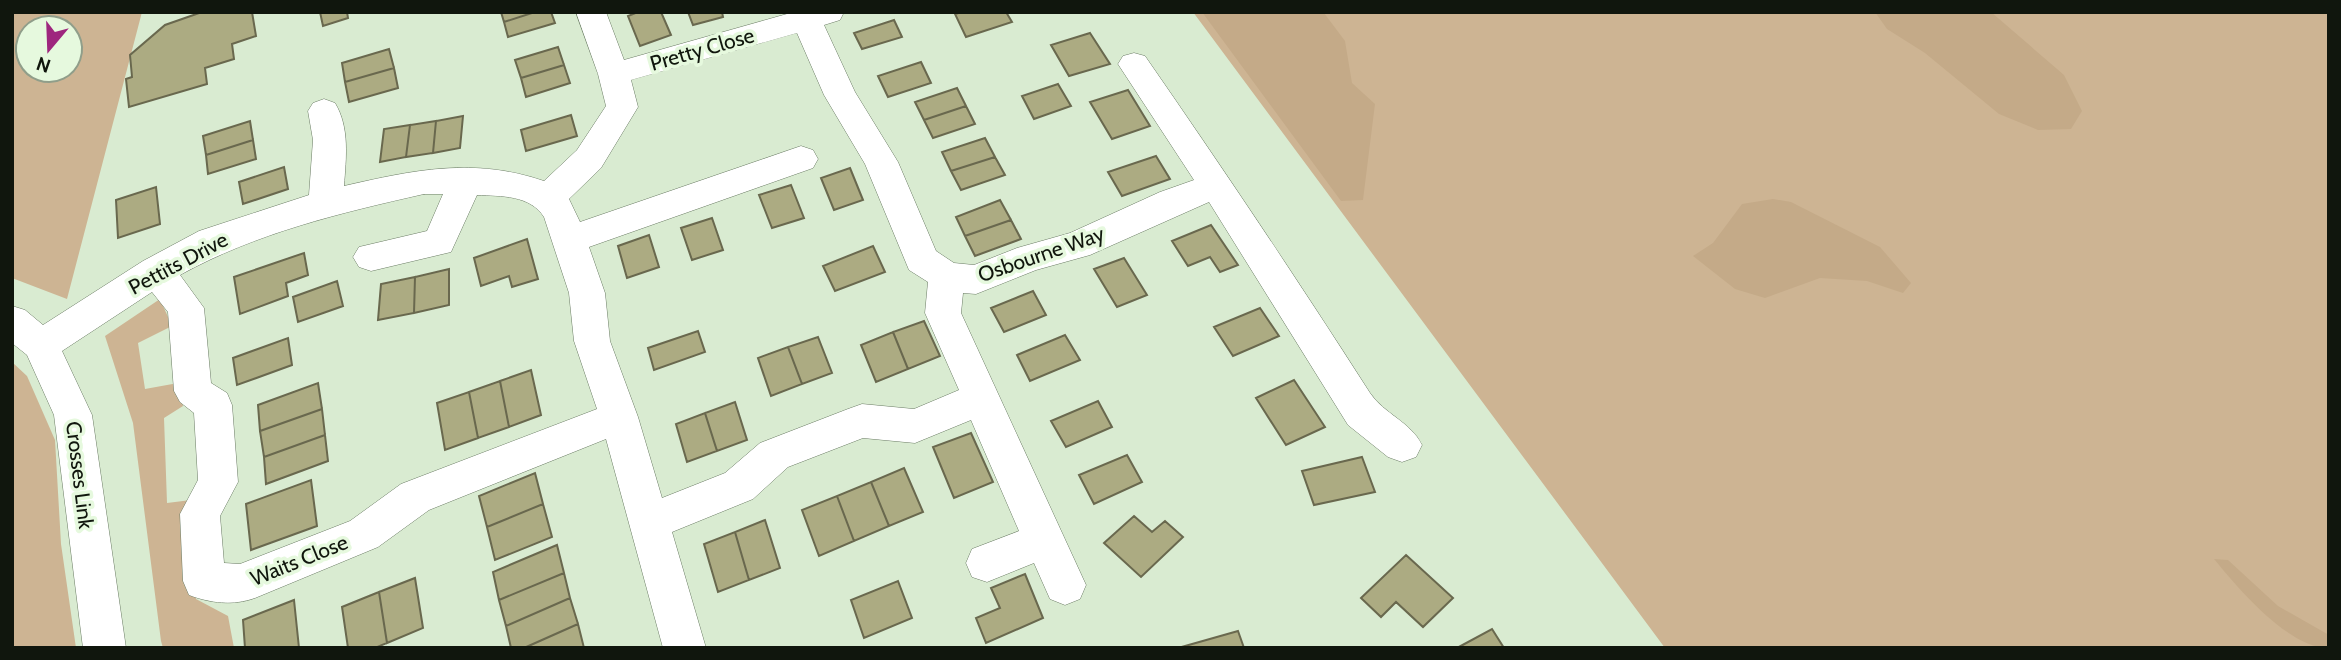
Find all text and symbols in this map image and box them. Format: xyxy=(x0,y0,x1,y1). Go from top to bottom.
north arrow xyxy=(14,14,84,84)
street label: Pretty Close xyxy=(647,22,757,76)
text: N xyxy=(34,52,54,78)
street label: Osbourne Way xyxy=(974,221,1108,287)
street label: Pettits Drive xyxy=(124,226,232,300)
street label: Crosses Link xyxy=(61,420,99,531)
street label: Waits Close xyxy=(247,529,352,591)

